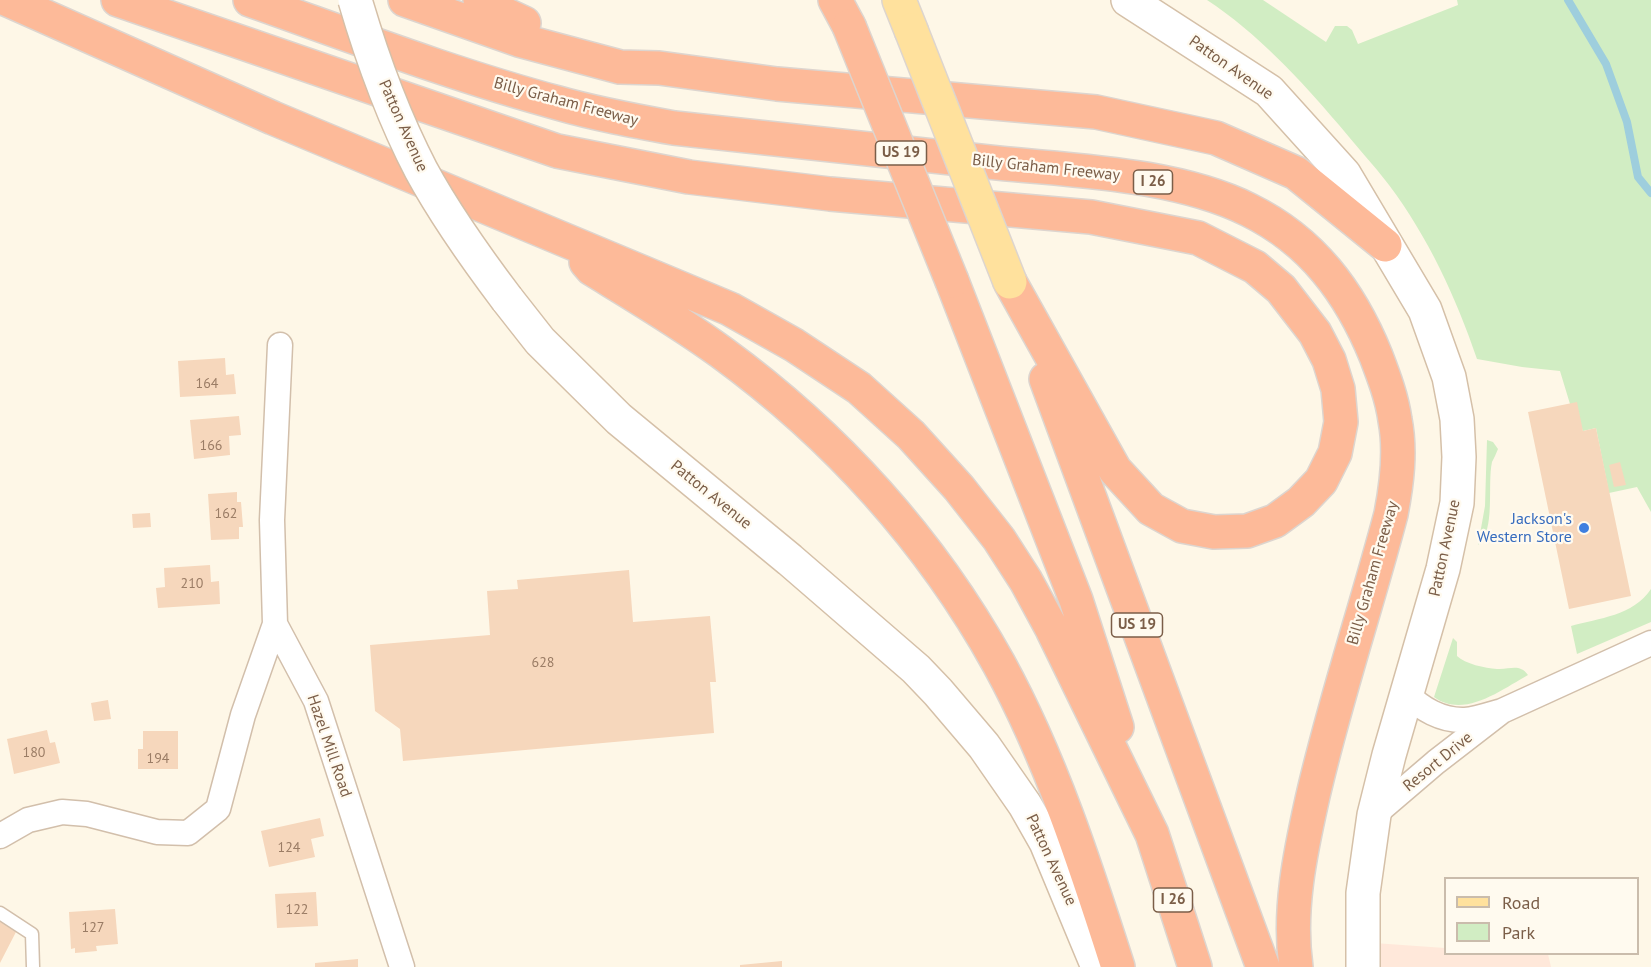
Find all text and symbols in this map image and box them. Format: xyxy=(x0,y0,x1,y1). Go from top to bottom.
street label: Patton Avenue xyxy=(1185,32,1277,104)
street label: Billy Graham Freeway xyxy=(492,73,640,131)
street label: Patton Avenue xyxy=(374,77,432,175)
road number: US 19 xyxy=(876,141,926,165)
street label: Billy Graham Freeway xyxy=(971,151,1121,185)
road number: I 26 xyxy=(1134,170,1172,194)
house number: 164 xyxy=(196,376,218,392)
house number: 166 xyxy=(200,438,222,454)
street label: Patton Avenue xyxy=(667,457,755,533)
street label: Patton Avenue xyxy=(1425,498,1465,598)
street label: Billy Graham Freeway xyxy=(1343,499,1403,647)
house number: 162 xyxy=(215,506,237,522)
place label: Jackson's Western Store xyxy=(1477,509,1572,547)
marker: Jackson's Western Store xyxy=(1577,521,1591,535)
house number: 210 xyxy=(181,576,203,592)
road number: US 19 xyxy=(1112,613,1162,637)
house number: 628 xyxy=(532,655,554,671)
street label: Hazel Mill Road xyxy=(302,692,356,800)
street label: Resort Drive xyxy=(1399,728,1477,796)
house number: 180 xyxy=(23,745,45,761)
house number: 194 xyxy=(147,751,169,767)
street label: Patton Avenue xyxy=(1021,811,1081,909)
house number: 124 xyxy=(278,840,300,856)
legend xyxy=(1444,877,1639,955)
road number: I 26 xyxy=(1154,888,1192,912)
text: Road xyxy=(1502,891,1540,914)
house number: 122 xyxy=(286,902,308,918)
house number: 127 xyxy=(82,920,104,936)
text: Park xyxy=(1502,921,1535,944)

